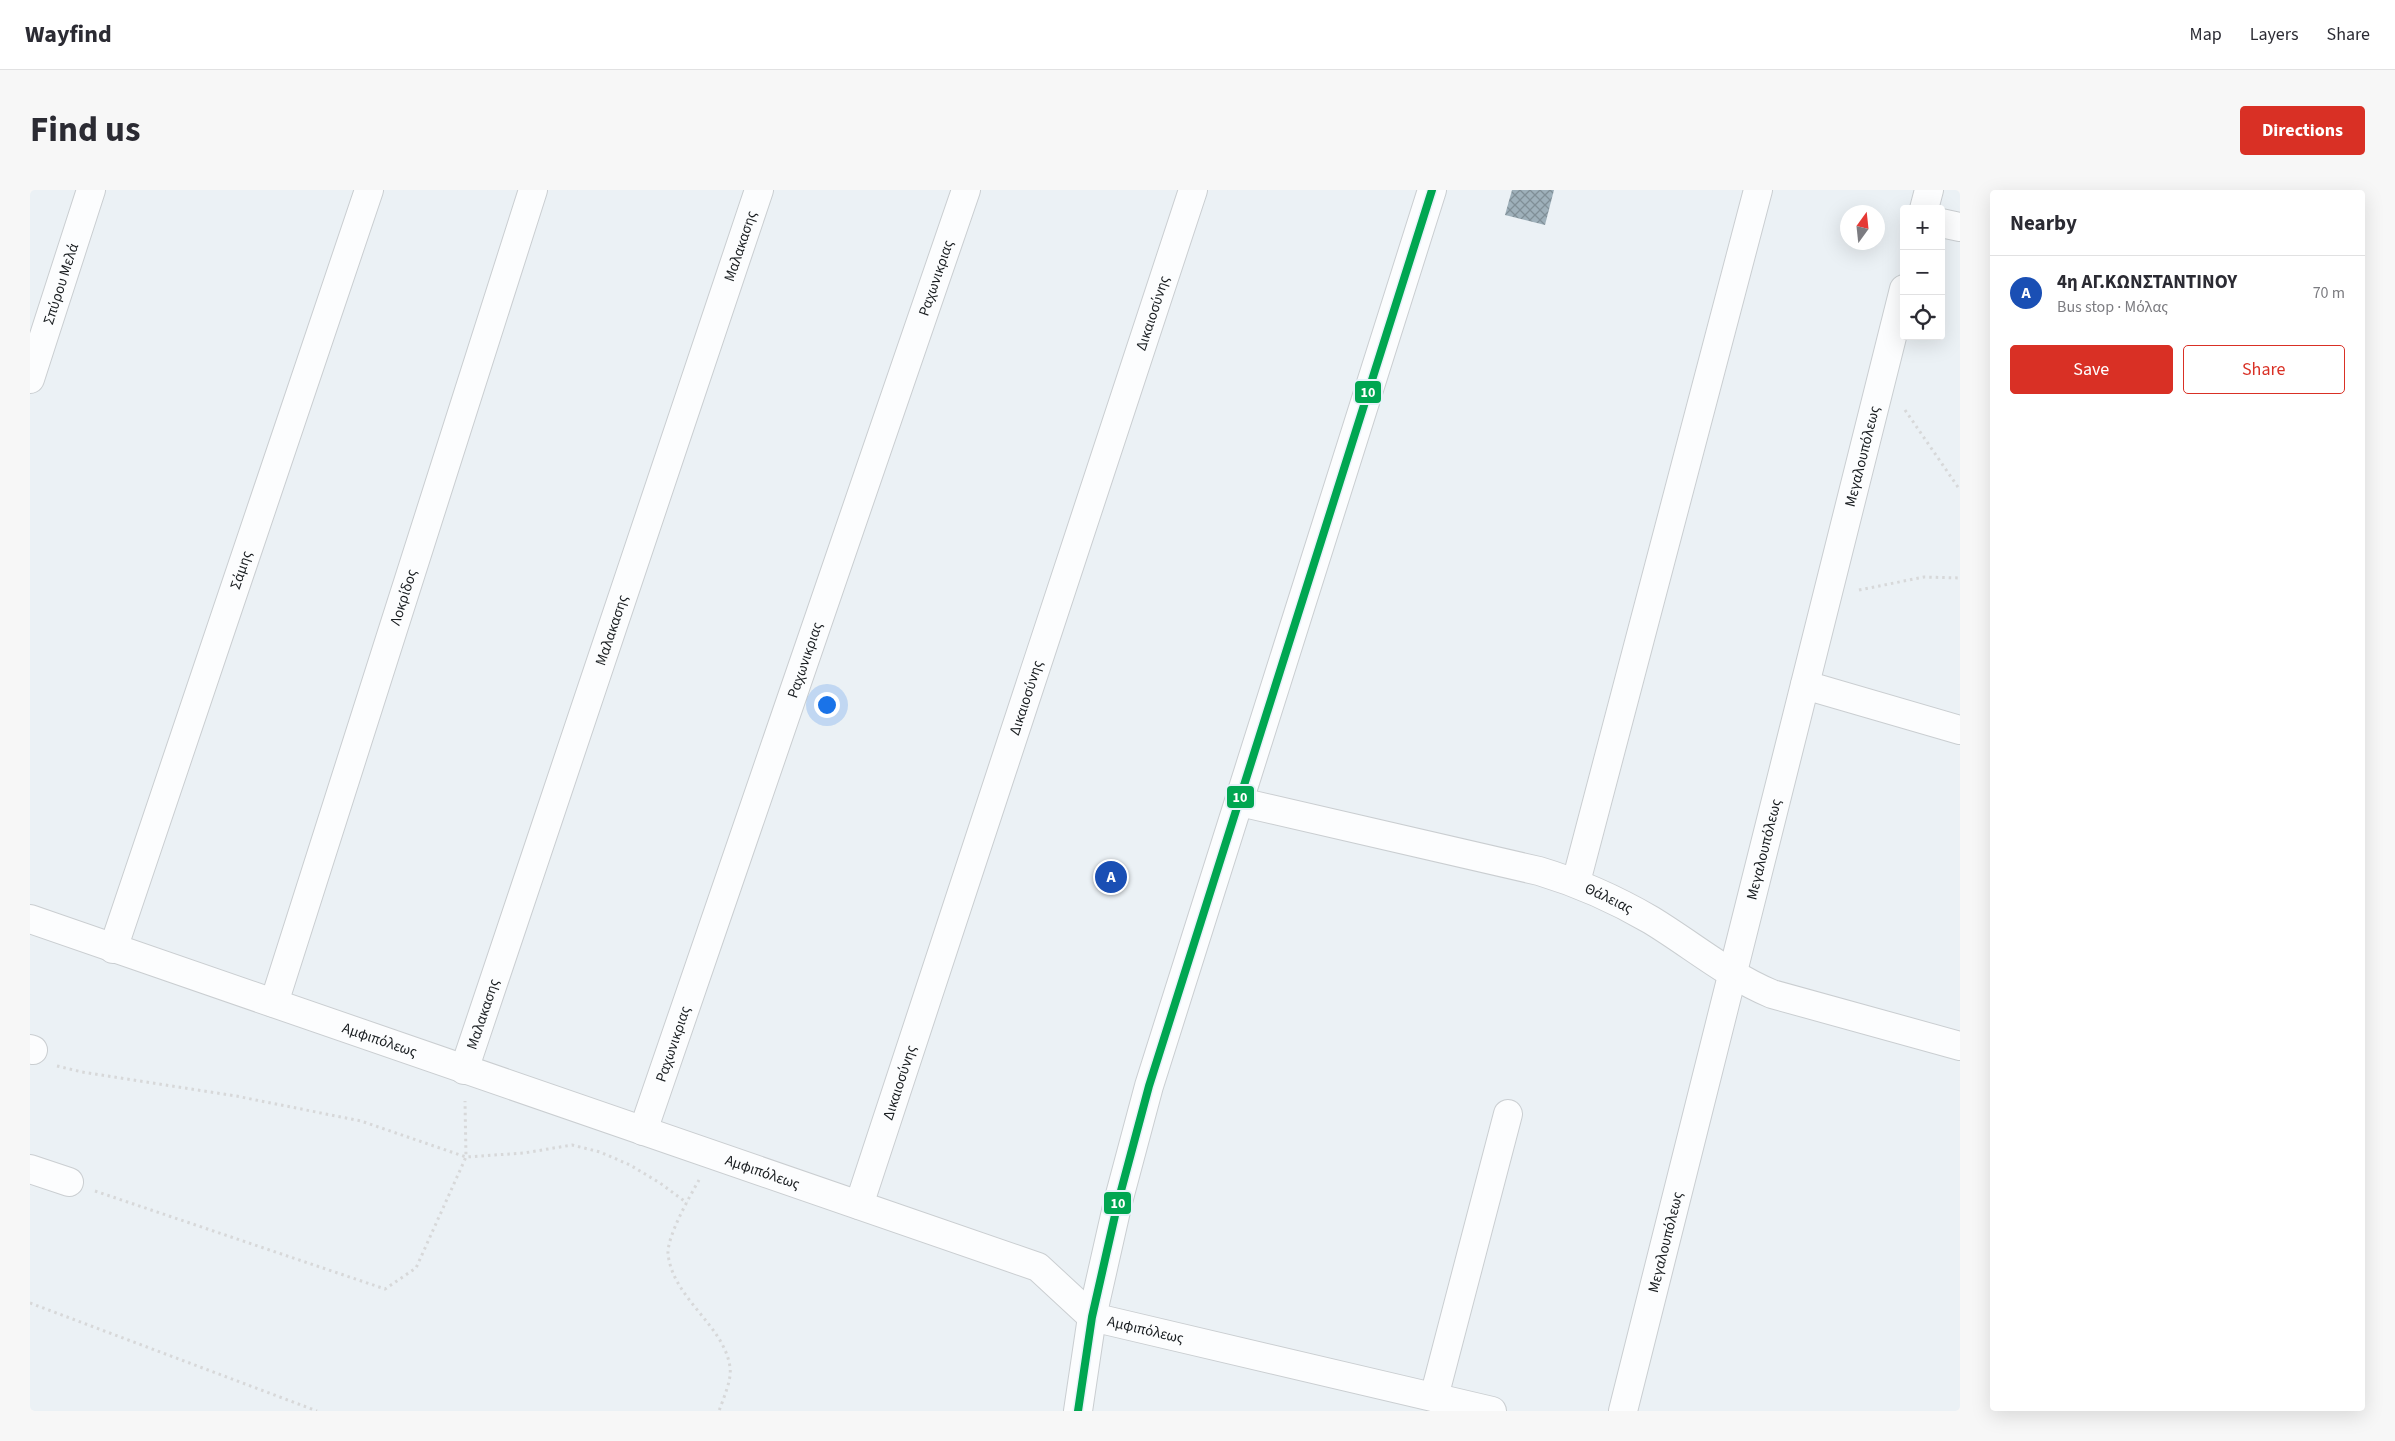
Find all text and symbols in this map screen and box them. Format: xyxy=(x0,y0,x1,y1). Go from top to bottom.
text: Wayfind xyxy=(25,17,112,52)
text: Map xyxy=(2190,22,2222,47)
text: Layers xyxy=(2250,22,2299,47)
text: Share xyxy=(2327,22,2370,47)
text: Find us xyxy=(30,105,140,155)
button: Directions xyxy=(2240,106,2365,155)
north arrow xyxy=(1840,205,1885,250)
map controls xyxy=(1900,205,1945,340)
button: + xyxy=(1900,205,1945,250)
street label: Μαλακασης xyxy=(719,207,762,284)
text: Nearby xyxy=(2010,208,2077,238)
street label: Ραχωνικριας xyxy=(913,237,959,319)
street label: Σπύρου Μελά xyxy=(38,240,84,327)
button: − xyxy=(1900,250,1945,295)
text: 4η ΑΓ.ΚΩΝΣΤΑΝΤΙΝΟΥ xyxy=(2057,269,2237,296)
street label: Δικαιοσύνης xyxy=(1130,272,1175,353)
text: A xyxy=(2021,282,2031,304)
text: 70 m xyxy=(2313,282,2345,304)
button: locate xyxy=(1900,295,1945,340)
text: Bus stop · Μόλας xyxy=(2057,296,2168,318)
button: Save xyxy=(2010,345,2173,394)
button: Share xyxy=(2183,345,2345,394)
line badge: 10 xyxy=(1354,380,1382,404)
text: 10 xyxy=(1361,383,1375,403)
street label: Μεγαλουπόλεως xyxy=(1839,403,1885,509)
street label: Σάμης xyxy=(225,547,257,592)
street label: Λοκρίδος xyxy=(385,566,422,628)
street label: Μαλακασης xyxy=(590,591,633,668)
street label: Ραχωνικριας xyxy=(782,619,828,701)
street label: Δικαιοσύνης xyxy=(1004,657,1048,738)
your location xyxy=(814,692,840,718)
line badge: 10 xyxy=(1226,785,1255,809)
text: 10 xyxy=(1233,788,1247,808)
street label: Μεγαλουπόλεως xyxy=(1741,796,1787,902)
pin: A xyxy=(1095,858,1127,896)
street label: Θάλειας xyxy=(1582,878,1637,919)
street label: Μαλακασης xyxy=(461,975,505,1052)
street label: Ραχωνικριας xyxy=(650,1003,696,1085)
street label: Αμφιπόλεως xyxy=(340,1017,420,1063)
street label: Δικαιοσύνης xyxy=(877,1042,922,1123)
street label: Αμφιπόλεως xyxy=(722,1149,803,1195)
street label: Μεγαλουπόλεως xyxy=(1643,1189,1688,1295)
line badge: 10 xyxy=(1103,1191,1132,1215)
text: 10 xyxy=(1111,1194,1125,1214)
street label: Αμφιπόλεως xyxy=(1105,1310,1186,1349)

